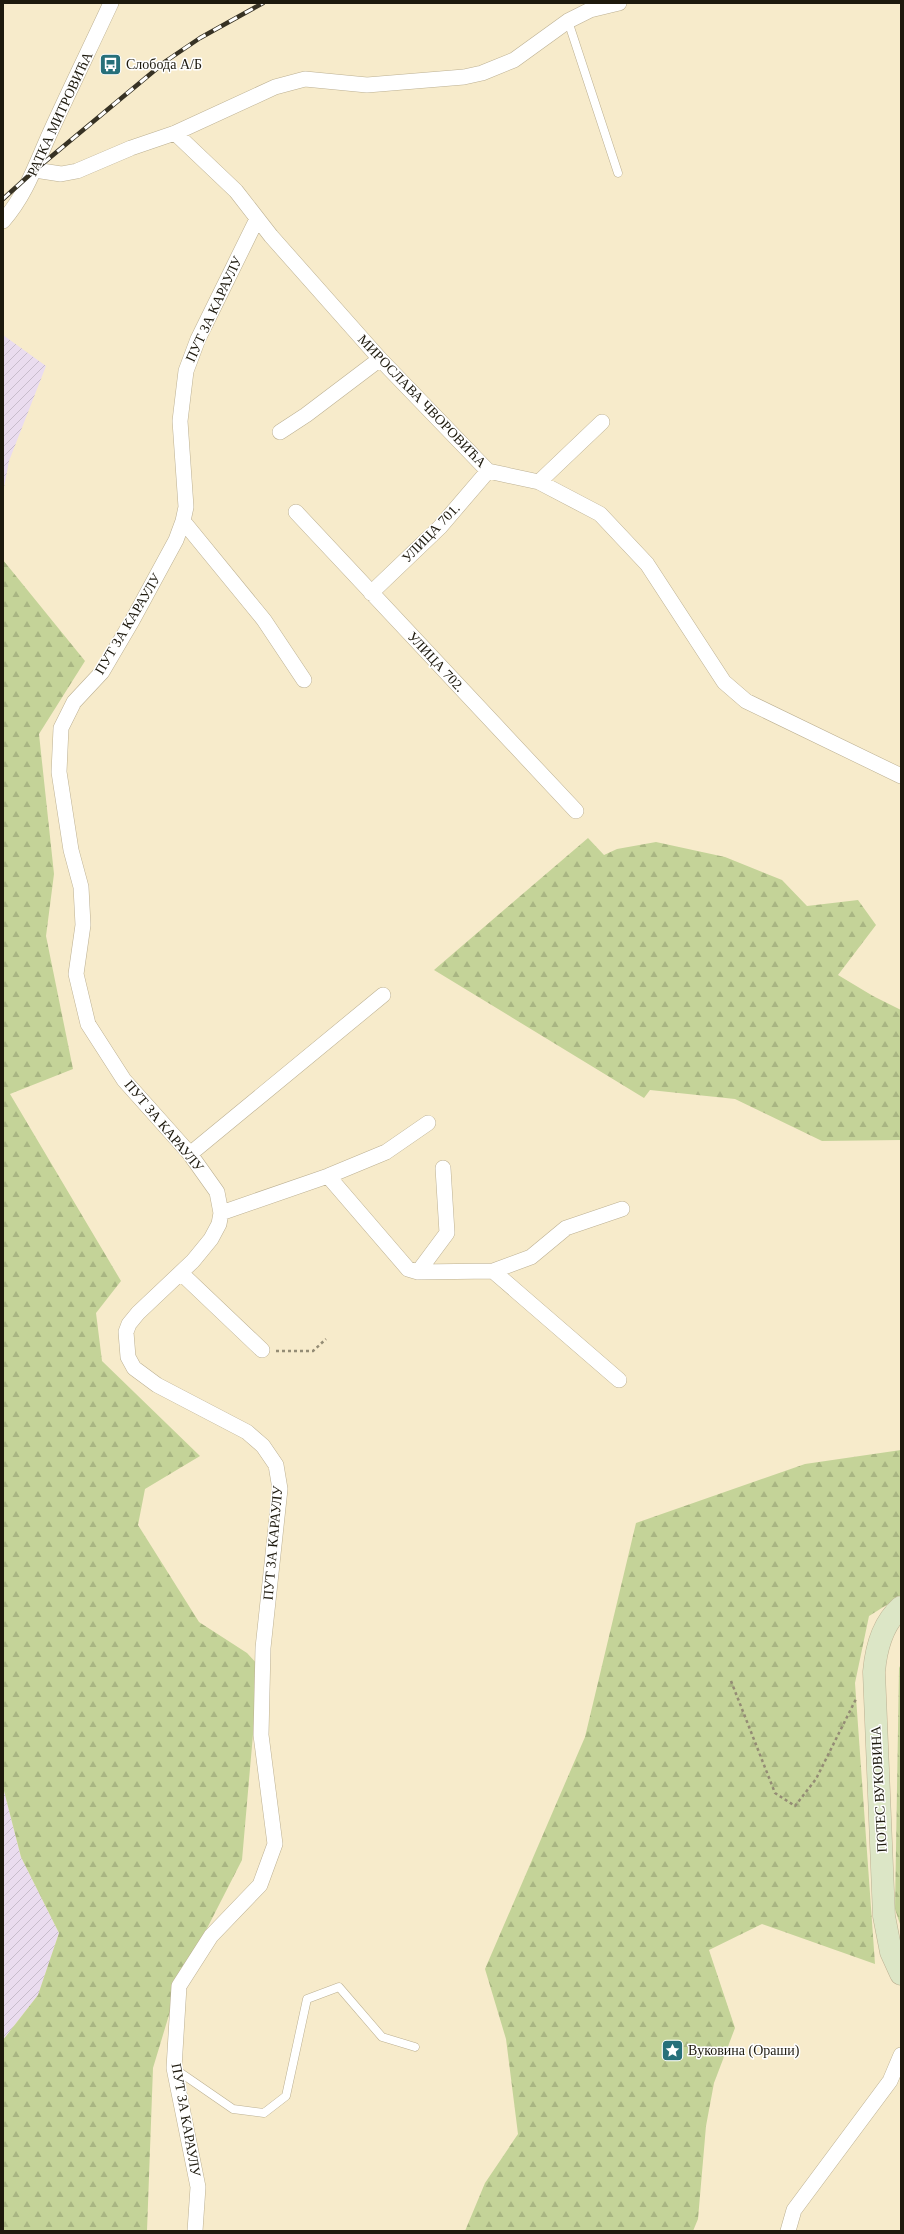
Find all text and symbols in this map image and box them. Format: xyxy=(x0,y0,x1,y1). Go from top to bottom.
street label: РАТКА МИТРОВИЋА xyxy=(25,49,96,179)
bus stop icon: Слобода А/Б xyxy=(97,51,123,77)
place label: Слобода А/Б xyxy=(126,57,202,72)
street label: ПУТ ЗА КАРАУЛУ xyxy=(183,254,245,364)
street label: МИРОСЛАВА ЧВОРОВИЋА xyxy=(355,332,490,471)
street label: УЛИЦА 701. xyxy=(399,500,463,566)
street label: ПУТ ЗА КАРАУЛУ xyxy=(92,571,164,677)
street label: УЛИЦА 702. xyxy=(405,629,467,695)
street label: ПУТ ЗА КАРАУЛУ xyxy=(121,1077,207,1175)
street label: ПУТ ЗА КАРАУЛУ xyxy=(261,1485,285,1601)
street label: ПОТЕС ВУКОВИНА xyxy=(868,1724,890,1853)
place icon: Вуковина (Ораши) xyxy=(659,2037,685,2063)
place label: Вуковина (Ораши) xyxy=(688,2043,800,2059)
street label: ПУТ ЗА КАРАУЛУ xyxy=(169,2062,203,2178)

